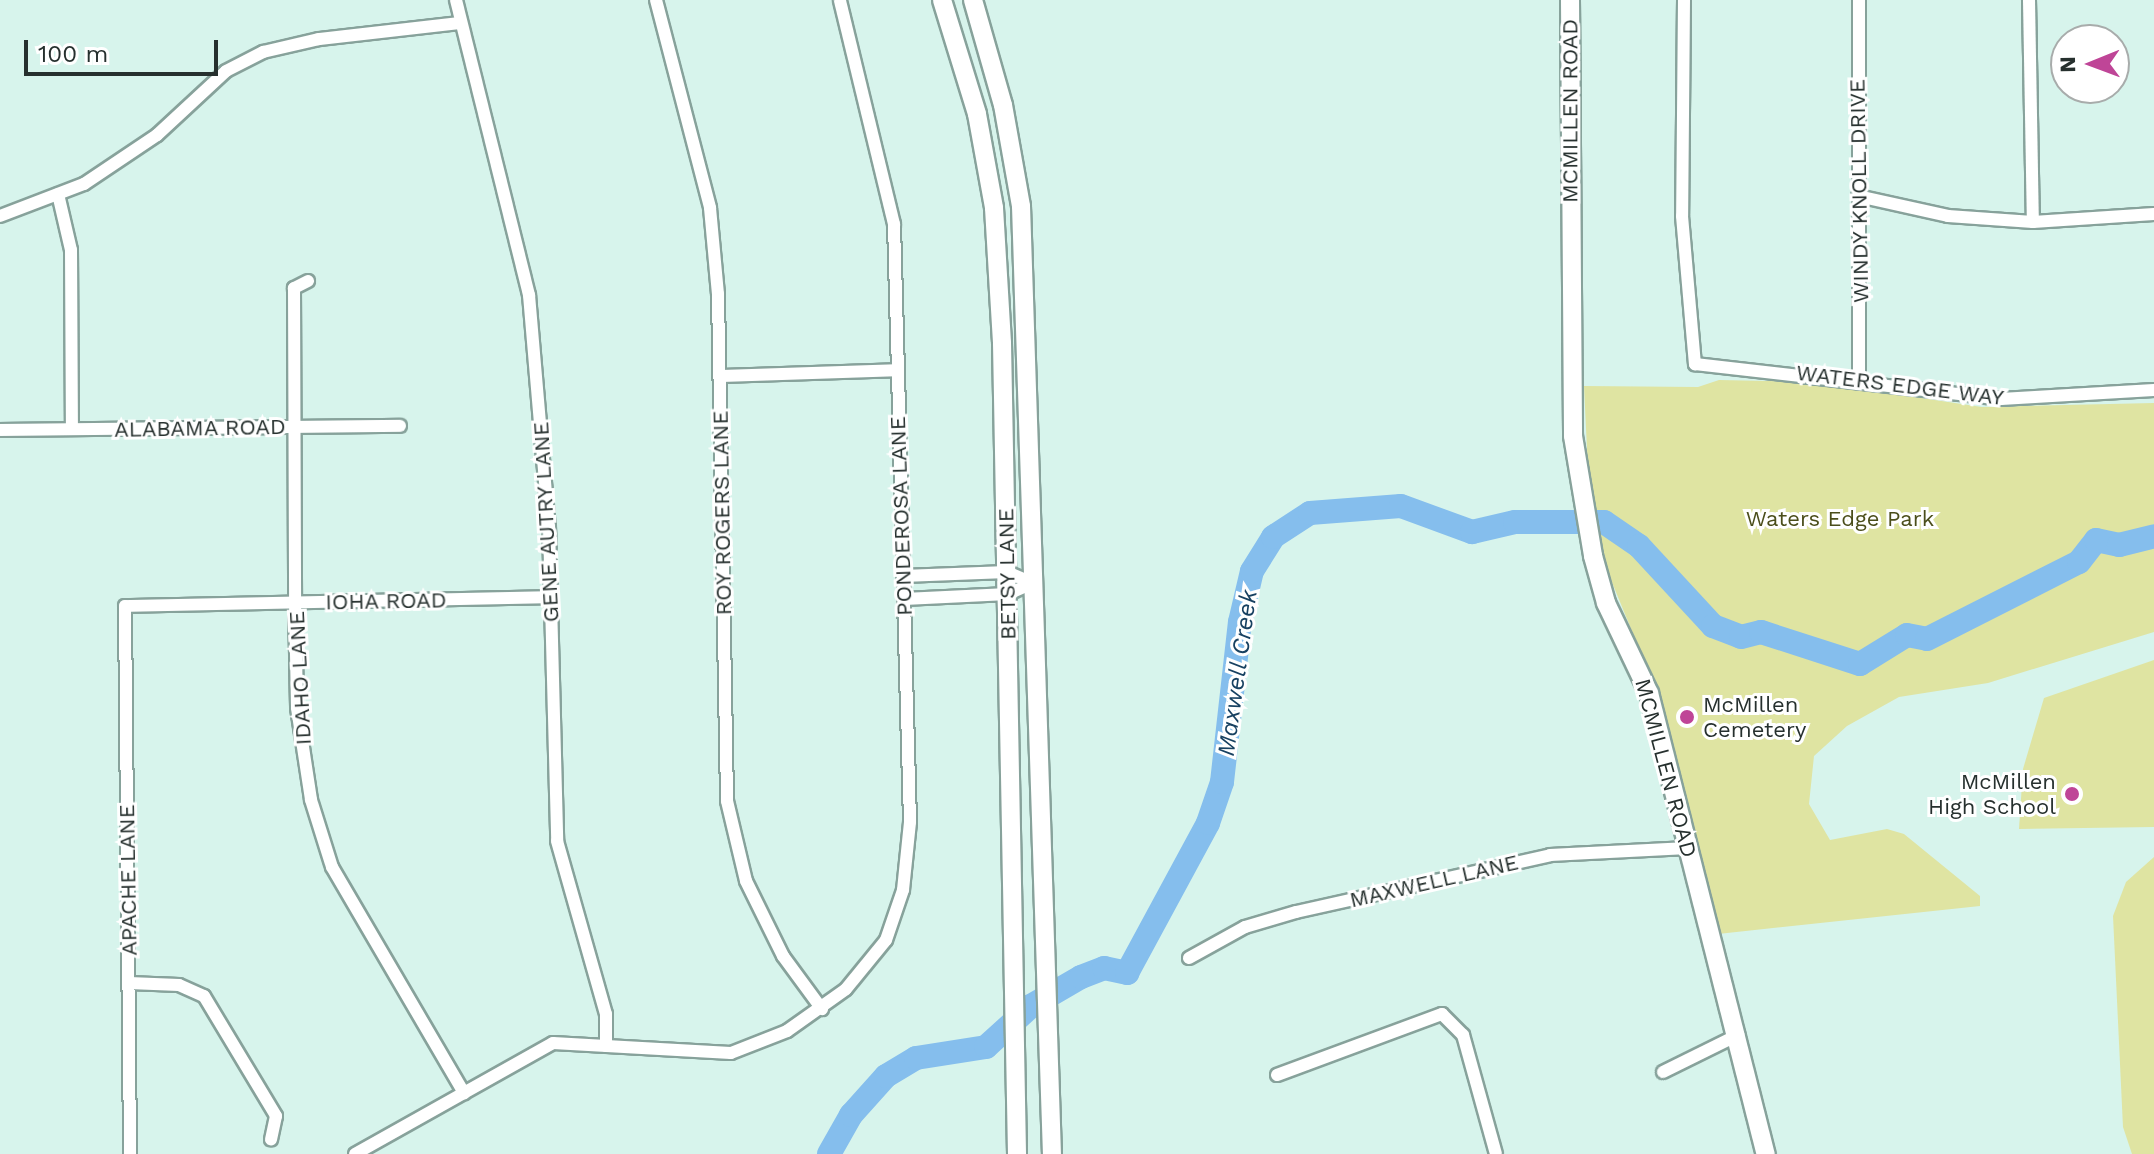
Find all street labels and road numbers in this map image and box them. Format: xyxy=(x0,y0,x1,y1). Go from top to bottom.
street label: MCMILLEN ROAD xyxy=(1557,19,1583,203)
street label: WINDY KNOLL DRIVE xyxy=(1844,78,1874,304)
street label: WATERS EDGE WAY xyxy=(1794,359,2006,411)
street label: ROY ROGERS LANE xyxy=(707,410,737,616)
street label: ALABAMA ROAD xyxy=(114,413,286,443)
street label: PONDEROSA LANE xyxy=(884,415,918,617)
street label: GENE AUTRY LANE xyxy=(528,420,564,624)
street label: BETSY LANE xyxy=(993,507,1021,641)
street label: IOHA ROAD xyxy=(325,587,447,615)
street label: IDAHO LANE xyxy=(283,610,317,746)
street label: MCMILLEN ROAD xyxy=(1629,676,1703,860)
street label: APACHE LANE xyxy=(113,804,143,956)
street label: MAXWELL LANE xyxy=(1347,849,1521,913)

